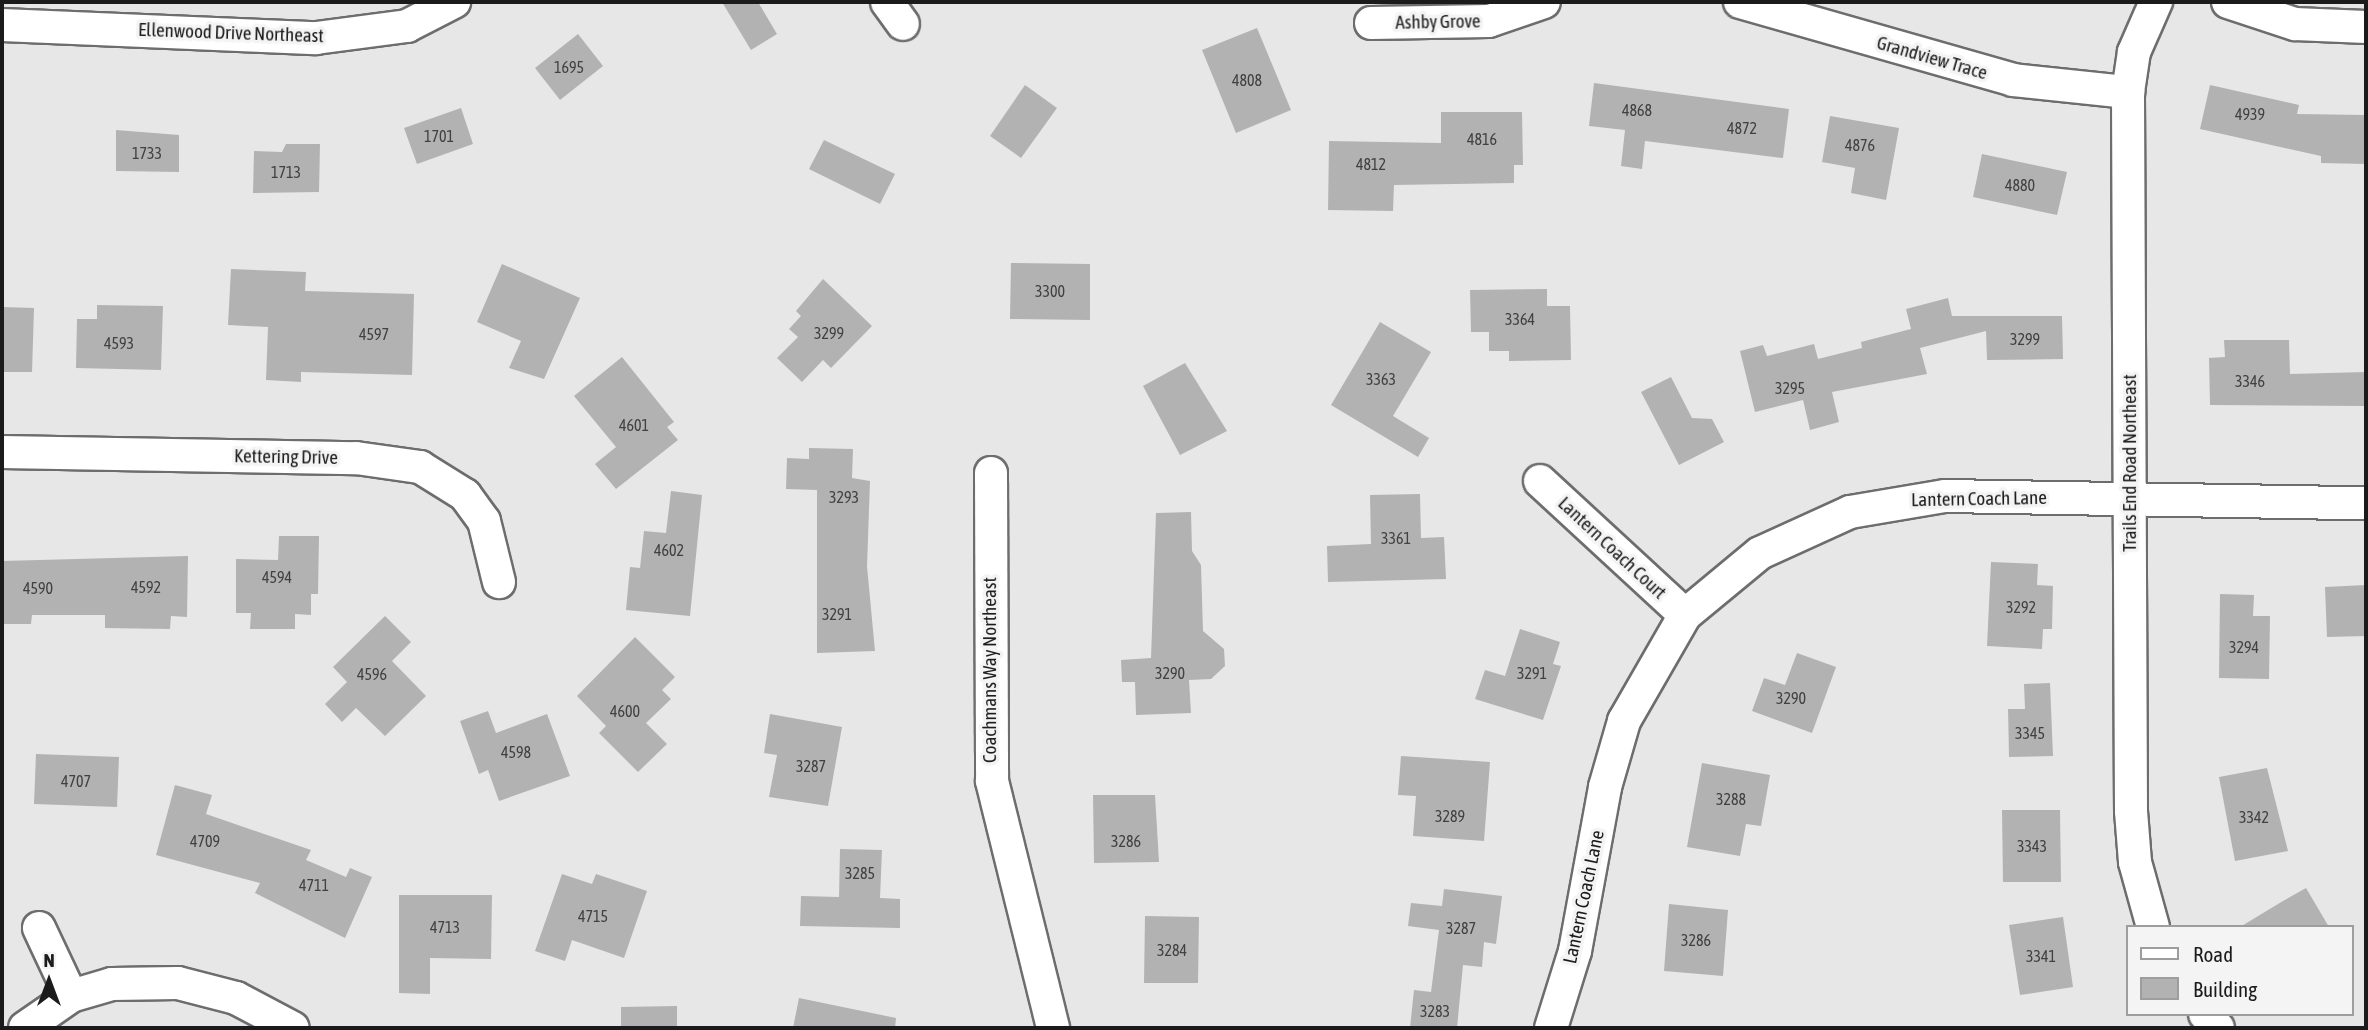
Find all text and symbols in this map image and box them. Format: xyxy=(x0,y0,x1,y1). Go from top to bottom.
street label: Ashby Grove xyxy=(1395,10,1481,34)
street label: Ellenwood Drive Northeast xyxy=(138,18,324,48)
street label: Grandview Trace xyxy=(1874,31,1990,85)
house number: 1695 xyxy=(554,57,584,77)
house number: 4808 xyxy=(1232,70,1262,90)
house number: 4868 xyxy=(1622,100,1652,120)
house number: 4939 xyxy=(2235,104,2265,124)
house number: 4872 xyxy=(1727,118,1757,138)
house number: 1701 xyxy=(424,126,454,146)
house number: 4816 xyxy=(1467,129,1497,149)
house number: 4876 xyxy=(1845,135,1875,155)
house number: 1733 xyxy=(132,143,162,163)
house number: 4812 xyxy=(1356,154,1386,174)
house number: 1713 xyxy=(271,162,301,182)
house number: 4880 xyxy=(2005,175,2035,195)
house number: 3300 xyxy=(1035,281,1065,301)
house number: 3364 xyxy=(1505,309,1535,329)
house number: 3299 xyxy=(814,323,844,343)
house number: 4597 xyxy=(359,324,389,344)
house number: 3299 xyxy=(2010,329,2040,349)
house number: 4593 xyxy=(104,333,134,353)
house number: 3363 xyxy=(1366,369,1396,389)
house number: 3346 xyxy=(2235,371,2265,391)
street label: Trails End Road Northeast xyxy=(2119,374,2141,552)
house number: 3295 xyxy=(1775,378,1805,398)
house number: 4601 xyxy=(619,415,649,435)
street label: Kettering Drive xyxy=(234,445,338,469)
street label: Lantern Coach Lane xyxy=(1911,486,2047,512)
house number: 3293 xyxy=(829,487,859,507)
street label: Lantern Coach Court xyxy=(1553,492,1671,604)
house number: 3361 xyxy=(1381,528,1411,548)
house number: 4602 xyxy=(654,540,684,560)
house number: 4594 xyxy=(262,567,292,587)
house number: 4592 xyxy=(131,577,161,597)
street label: Coachmans Way Northeast xyxy=(979,577,1001,763)
house number: 4590 xyxy=(23,578,53,598)
house number: 3292 xyxy=(2006,597,2036,617)
house number: 3291 xyxy=(822,604,852,624)
house number: 3294 xyxy=(2229,637,2259,657)
house number: 3290 xyxy=(1155,663,1185,683)
house number: 3291 xyxy=(1517,663,1547,683)
house number: 4596 xyxy=(357,664,387,684)
house number: 3290 xyxy=(1776,688,1806,708)
house number: 4600 xyxy=(610,701,640,721)
house number: 3345 xyxy=(2015,723,2045,743)
house number: 4598 xyxy=(501,742,531,762)
house number: 3287 xyxy=(796,756,826,776)
house number: 4707 xyxy=(61,771,91,791)
house number: 3288 xyxy=(1716,789,1746,809)
house number: 3289 xyxy=(1435,806,1465,826)
house number: 3342 xyxy=(2239,807,2269,827)
street label: Lantern Coach Lane xyxy=(1559,828,1609,966)
house number: 4709 xyxy=(190,831,220,851)
house number: 3286 xyxy=(1111,831,1141,851)
house number: 3343 xyxy=(2017,836,2047,856)
house number: 3285 xyxy=(845,863,875,883)
house number: 4711 xyxy=(299,875,329,895)
house number: 4715 xyxy=(578,906,608,926)
house number: 4713 xyxy=(430,917,460,937)
house number: 3287 xyxy=(1446,918,1476,938)
legend xyxy=(2126,925,2354,1016)
house number: 3286 xyxy=(1681,930,1711,950)
house number: 3284 xyxy=(1157,940,1187,960)
text: Road xyxy=(2193,942,2233,966)
north arrow xyxy=(14,946,84,1016)
house number: 3341 xyxy=(2026,946,2056,966)
text: N xyxy=(43,949,55,971)
text: Building xyxy=(2193,977,2257,1001)
house number: 3283 xyxy=(1420,1001,1450,1021)

